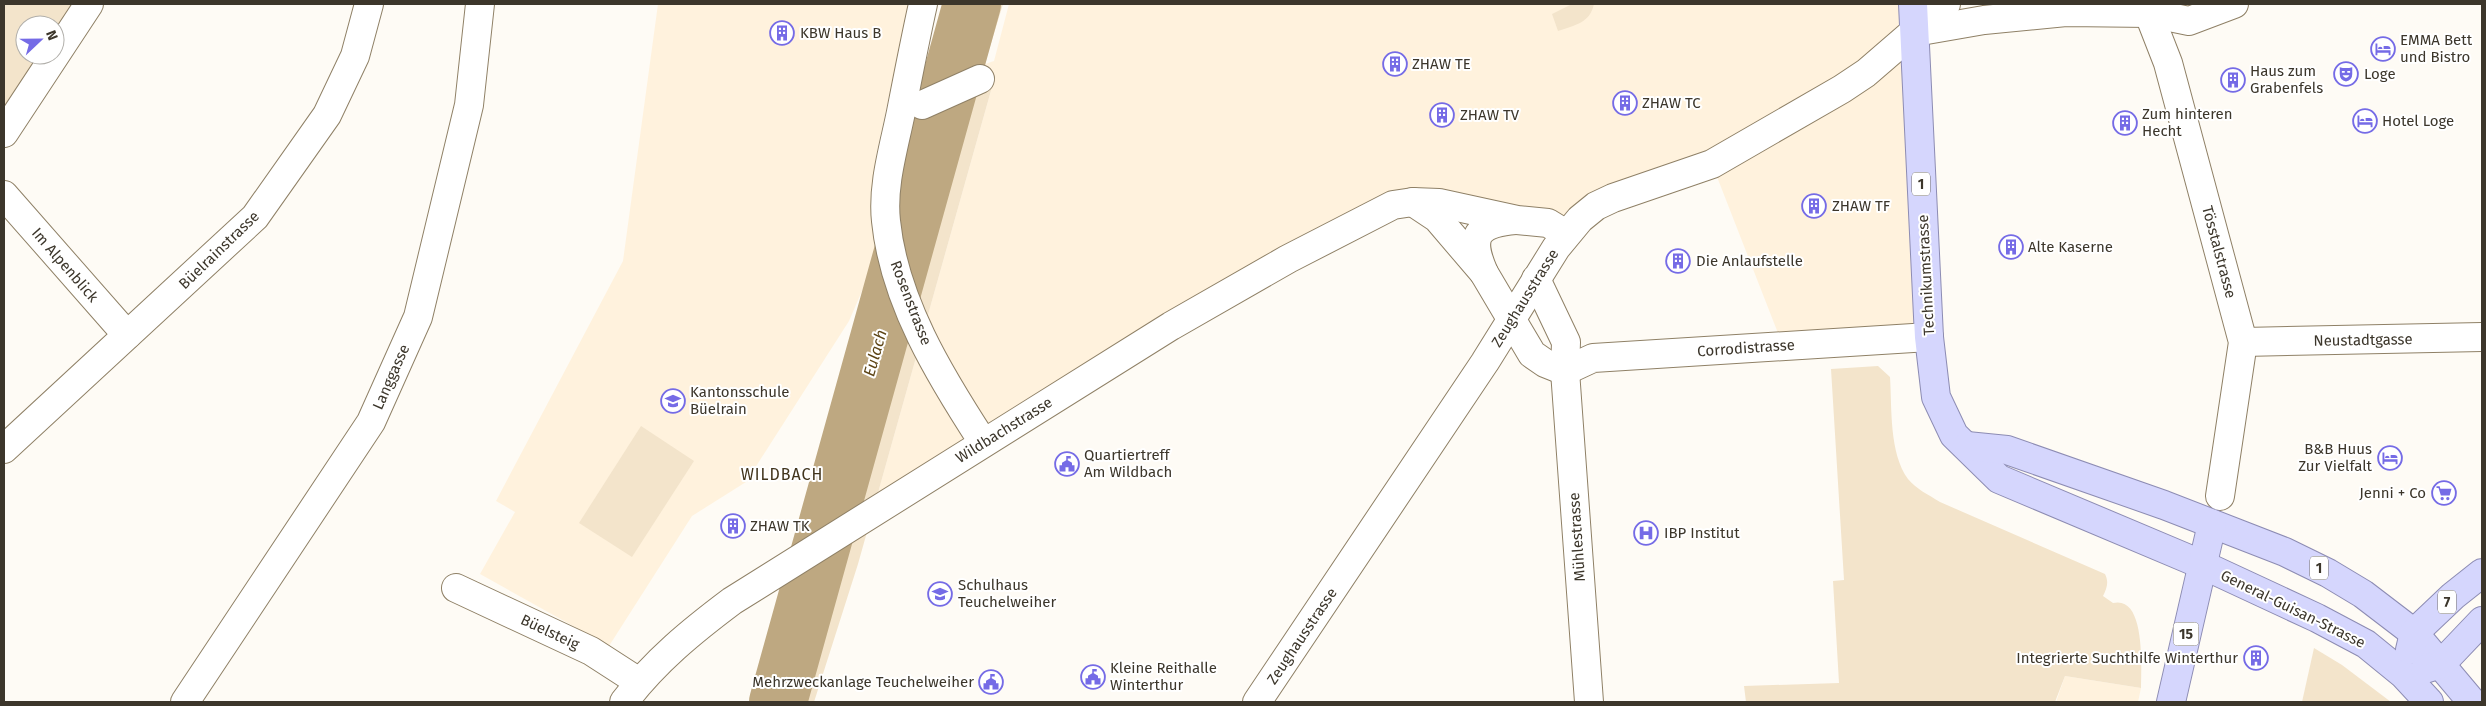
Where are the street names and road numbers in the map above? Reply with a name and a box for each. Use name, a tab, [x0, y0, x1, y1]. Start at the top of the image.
road number: 1	[1912, 172, 1930, 195]
street label: Tösstalstrasse	[2198, 204, 2240, 300]
street label: Büelrainstrasse	[175, 207, 263, 293]
street label: Technikumstrasse	[1914, 214, 1938, 336]
street label: Im Alpenblick	[28, 224, 102, 306]
street label: Zeughausstrasse	[1488, 246, 1562, 350]
street label: Rosenstrasse	[887, 258, 935, 348]
street label: Neustadtgasse	[2313, 330, 2413, 350]
street label: Corrodistrasse	[1697, 336, 1795, 360]
street label: Langgasse	[369, 342, 413, 412]
street label: Wildbachstrasse	[952, 393, 1056, 467]
street label: Mühlestrasse	[1565, 492, 1589, 582]
road number: 1	[2310, 556, 2328, 580]
street label: General-Guisan-Strasse	[2218, 566, 2368, 652]
street label: Zeughausstrasse	[1263, 584, 1341, 688]
road number: 7	[2438, 590, 2456, 614]
street label: Büelsteig	[518, 611, 582, 654]
road number: 15	[2174, 622, 2198, 646]

